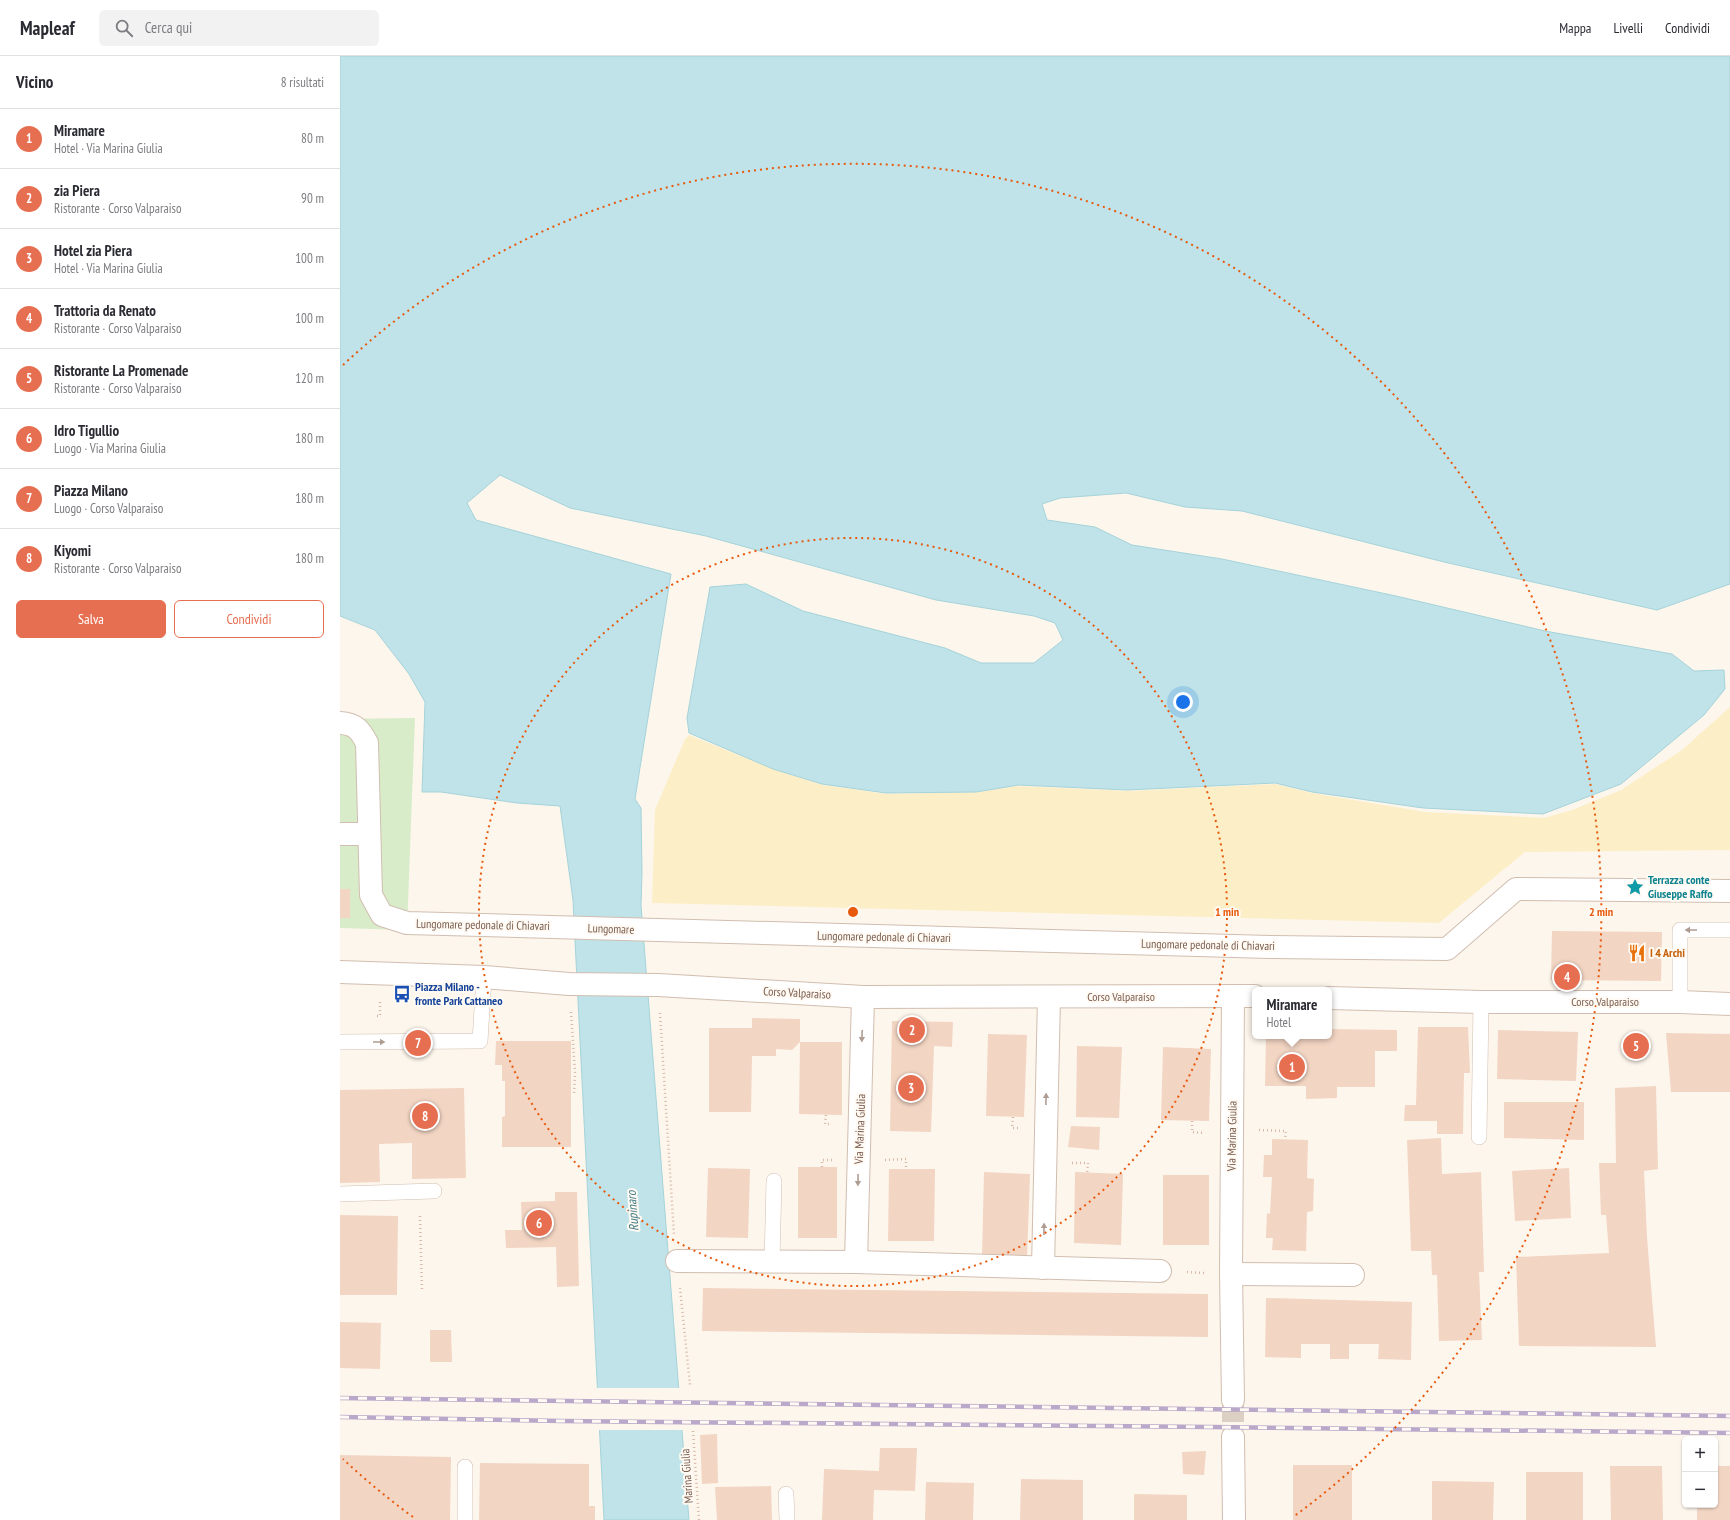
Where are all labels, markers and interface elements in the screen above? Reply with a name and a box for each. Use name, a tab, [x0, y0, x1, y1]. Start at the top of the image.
search box	[99, 10, 379, 46]
text: Mapleaf	[20, 16, 75, 40]
icon: search	[113, 17, 135, 39]
text: Cerca qui	[145, 18, 192, 37]
text: Mappa	[1559, 19, 1591, 37]
text: Livelli	[1613, 19, 1643, 37]
text: Condividi	[1665, 19, 1710, 37]
text: Vicino	[16, 71, 53, 93]
text: 8 risultati	[281, 74, 324, 91]
text: Miramare	[54, 121, 105, 140]
text: 1	[26, 130, 32, 147]
text: 80 m	[301, 130, 324, 147]
text: Hotel · Via Marina Giulia	[54, 140, 163, 157]
text: zia Piera	[54, 181, 100, 200]
text: 2	[26, 190, 32, 207]
text: 90 m	[301, 190, 324, 207]
text: Ristorante · Corso Valparaiso	[54, 200, 182, 217]
text: Hotel zia Piera	[54, 241, 132, 260]
text: 3	[26, 250, 32, 267]
text: 100 m	[295, 250, 324, 267]
text: Hotel · Via Marina Giulia	[54, 260, 163, 277]
text: Trattoria da Renato	[54, 301, 156, 320]
text: 4	[26, 310, 32, 327]
text: 100 m	[295, 310, 324, 327]
text: Ristorante · Corso Valparaiso	[54, 320, 182, 337]
text: Ristorante La Promenade	[54, 361, 188, 380]
text: 5	[26, 370, 32, 387]
text: 120 m	[295, 370, 324, 387]
text: Ristorante · Corso Valparaiso	[54, 380, 182, 397]
text: Idro Tigullio	[54, 421, 119, 440]
text: 6	[26, 430, 32, 447]
text: 180 m	[295, 430, 324, 447]
text: Luogo · Via Marina Giulia	[54, 440, 166, 457]
text: Piazza Milano	[54, 481, 128, 500]
text: 7	[26, 490, 32, 507]
text: 180 m	[295, 490, 324, 507]
text: Luogo · Corso Valparaiso	[54, 500, 163, 517]
text: Kiyomi	[54, 541, 91, 560]
text: 8	[26, 550, 32, 567]
text: 180 m	[295, 550, 324, 567]
text: Ristorante · Corso Valparaiso	[54, 560, 182, 577]
button: Salva	[16, 600, 166, 638]
button: Condividi	[174, 600, 324, 638]
your location	[1173, 692, 1193, 712]
place label: Terrazza conte Giuseppe Raffo	[1648, 872, 1713, 901]
place icon: Terrazza conte Giuseppe Raffo	[1625, 877, 1645, 897]
text: 1 min	[1215, 904, 1239, 919]
text: 2 min	[1589, 904, 1613, 919]
centre of rings	[846, 905, 860, 919]
street label: Lungomare pedonale di Chiavari	[416, 916, 550, 933]
street label: Lungomare	[588, 920, 635, 937]
one-way arrow	[1684, 927, 1697, 933]
street label: Lungomare pedonale di Chiavari	[817, 928, 951, 945]
street label: Lungomare pedonale di Chiavari	[1141, 936, 1275, 953]
restaurant icon: I 4 Archi	[1627, 943, 1647, 963]
place label: I 4 Archi	[1650, 945, 1685, 960]
pin: 4	[1554, 962, 1580, 992]
place label: Piazza Milano - fronte Park Cattaneo	[415, 979, 503, 1008]
street label: Corso Valparaiso	[763, 983, 831, 1002]
bus stop icon: Piazza Milano - fronte Park Cattaneo	[392, 984, 412, 1004]
popup	[1252, 987, 1332, 1039]
street label: Corso Valparaiso	[1087, 989, 1155, 1004]
street label: Corso Valparaiso	[1571, 994, 1639, 1009]
text: Miramare	[1267, 995, 1317, 1014]
text: Hotel	[1267, 1014, 1291, 1031]
pin: 2	[899, 1015, 925, 1045]
pin: 7	[405, 1028, 431, 1058]
one-way arrow	[859, 1030, 866, 1042]
pin: 5	[1623, 1031, 1649, 1061]
one-way arrow	[373, 1039, 386, 1045]
pin: 1	[1279, 1052, 1305, 1082]
pin: 3	[898, 1073, 924, 1103]
one-way arrow	[1043, 1092, 1049, 1105]
street label: Via Marina Giulia	[851, 1093, 868, 1165]
street label: Via Marina Giulia	[1223, 1100, 1240, 1172]
pin: 8	[412, 1101, 438, 1131]
one-way arrow	[855, 1174, 862, 1186]
water label: Rupinaro	[623, 1189, 642, 1232]
pin: 6	[526, 1208, 552, 1238]
one-way arrow	[1040, 1223, 1047, 1235]
map controls	[1682, 1436, 1718, 1508]
button: +	[1682, 1436, 1718, 1472]
street label: Marina Giulia	[677, 1448, 696, 1504]
button: −	[1682, 1472, 1718, 1508]

